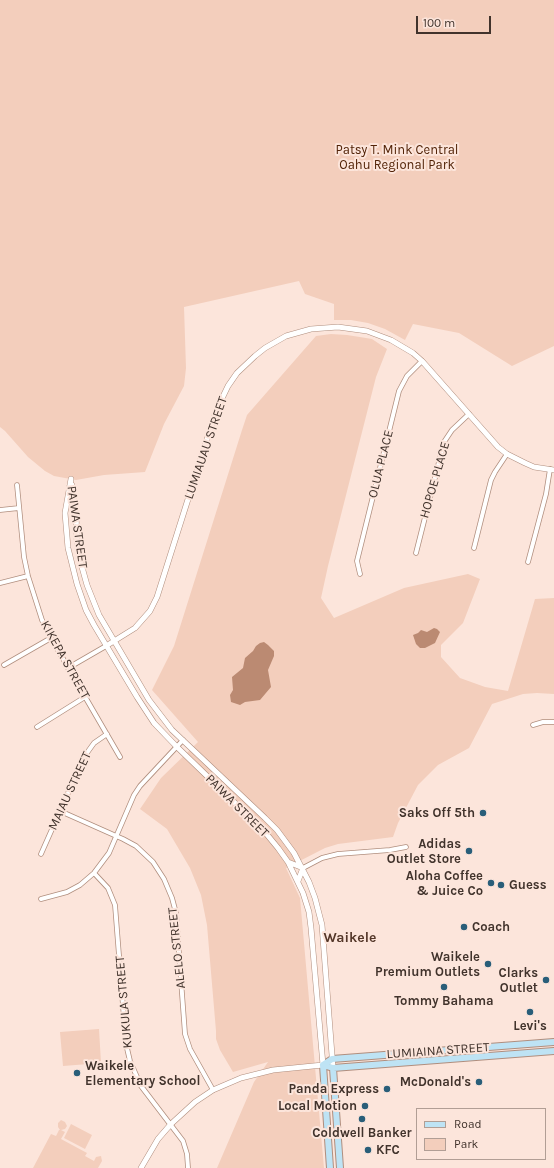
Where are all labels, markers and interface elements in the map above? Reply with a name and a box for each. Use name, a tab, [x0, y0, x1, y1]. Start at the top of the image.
scale bar	[418, 8, 493, 34]
text: 100 m	[423, 16, 455, 30]
park label: Patsy T. Mink Central Oahu Regional Park	[336, 142, 458, 173]
street label: LUMIAUAU STREET	[181, 395, 231, 501]
street label: OLUA PLACE	[365, 428, 397, 500]
street label: HOPOE PLACE	[417, 440, 453, 520]
street label: PAIWA STREET	[63, 485, 91, 569]
street label: KIKEPA STREET	[37, 618, 93, 702]
street label: MAIAU STREET	[45, 749, 95, 833]
street label: PAIWA STREET	[202, 771, 272, 841]
place label: Saks Off 5th	[399, 805, 475, 821]
marker: Saks Off 5th	[478, 808, 488, 818]
place label: Adidas Outlet Store	[387, 836, 461, 867]
marker: Adidas Outlet Store	[464, 846, 474, 856]
place label: Aloha Coffee & Juice Co	[406, 868, 483, 899]
place label: Guess	[509, 877, 547, 893]
marker: Aloha Coffee & Juice Co	[486, 878, 496, 888]
marker: Guess	[496, 880, 506, 890]
street label: ALELO STREET	[165, 906, 189, 990]
place label: Coach	[472, 919, 510, 935]
marker: Coach	[459, 922, 469, 932]
district label: Waikele	[324, 930, 376, 946]
place label: Waikele Premium Outlets	[375, 949, 480, 980]
street label: KUKULA STREET	[112, 955, 136, 1049]
marker: Waikele Premium Outlets	[483, 959, 493, 969]
place label: Clarks Outlet	[499, 965, 538, 996]
marker: Clarks Outlet	[541, 975, 551, 985]
marker: Tommy Bahama	[439, 982, 449, 992]
place label: Tommy Bahama	[394, 993, 494, 1009]
marker: Levi's	[525, 1007, 535, 1017]
place label: Levi's	[513, 1018, 547, 1034]
street label: LUMIAINA STREET	[386, 1040, 490, 1062]
place label: Waikele Elementary School	[85, 1058, 200, 1089]
marker: Waikele Elementary School	[72, 1068, 82, 1078]
place label: McDonald's	[400, 1074, 471, 1090]
marker: McDonald's	[474, 1077, 484, 1087]
place label: Panda Express	[288, 1081, 379, 1097]
marker: Panda Express	[382, 1084, 392, 1094]
place label: Local Motion	[278, 1098, 357, 1114]
marker: Local Motion	[360, 1101, 370, 1111]
legend	[416, 1108, 546, 1160]
marker: Coldwell Banker	[357, 1114, 367, 1124]
text: Road	[454, 1117, 482, 1131]
place label: Coldwell Banker	[312, 1125, 412, 1141]
text: Park	[454, 1137, 478, 1151]
place label: KFC	[376, 1142, 400, 1158]
marker: KFC	[363, 1145, 373, 1155]

